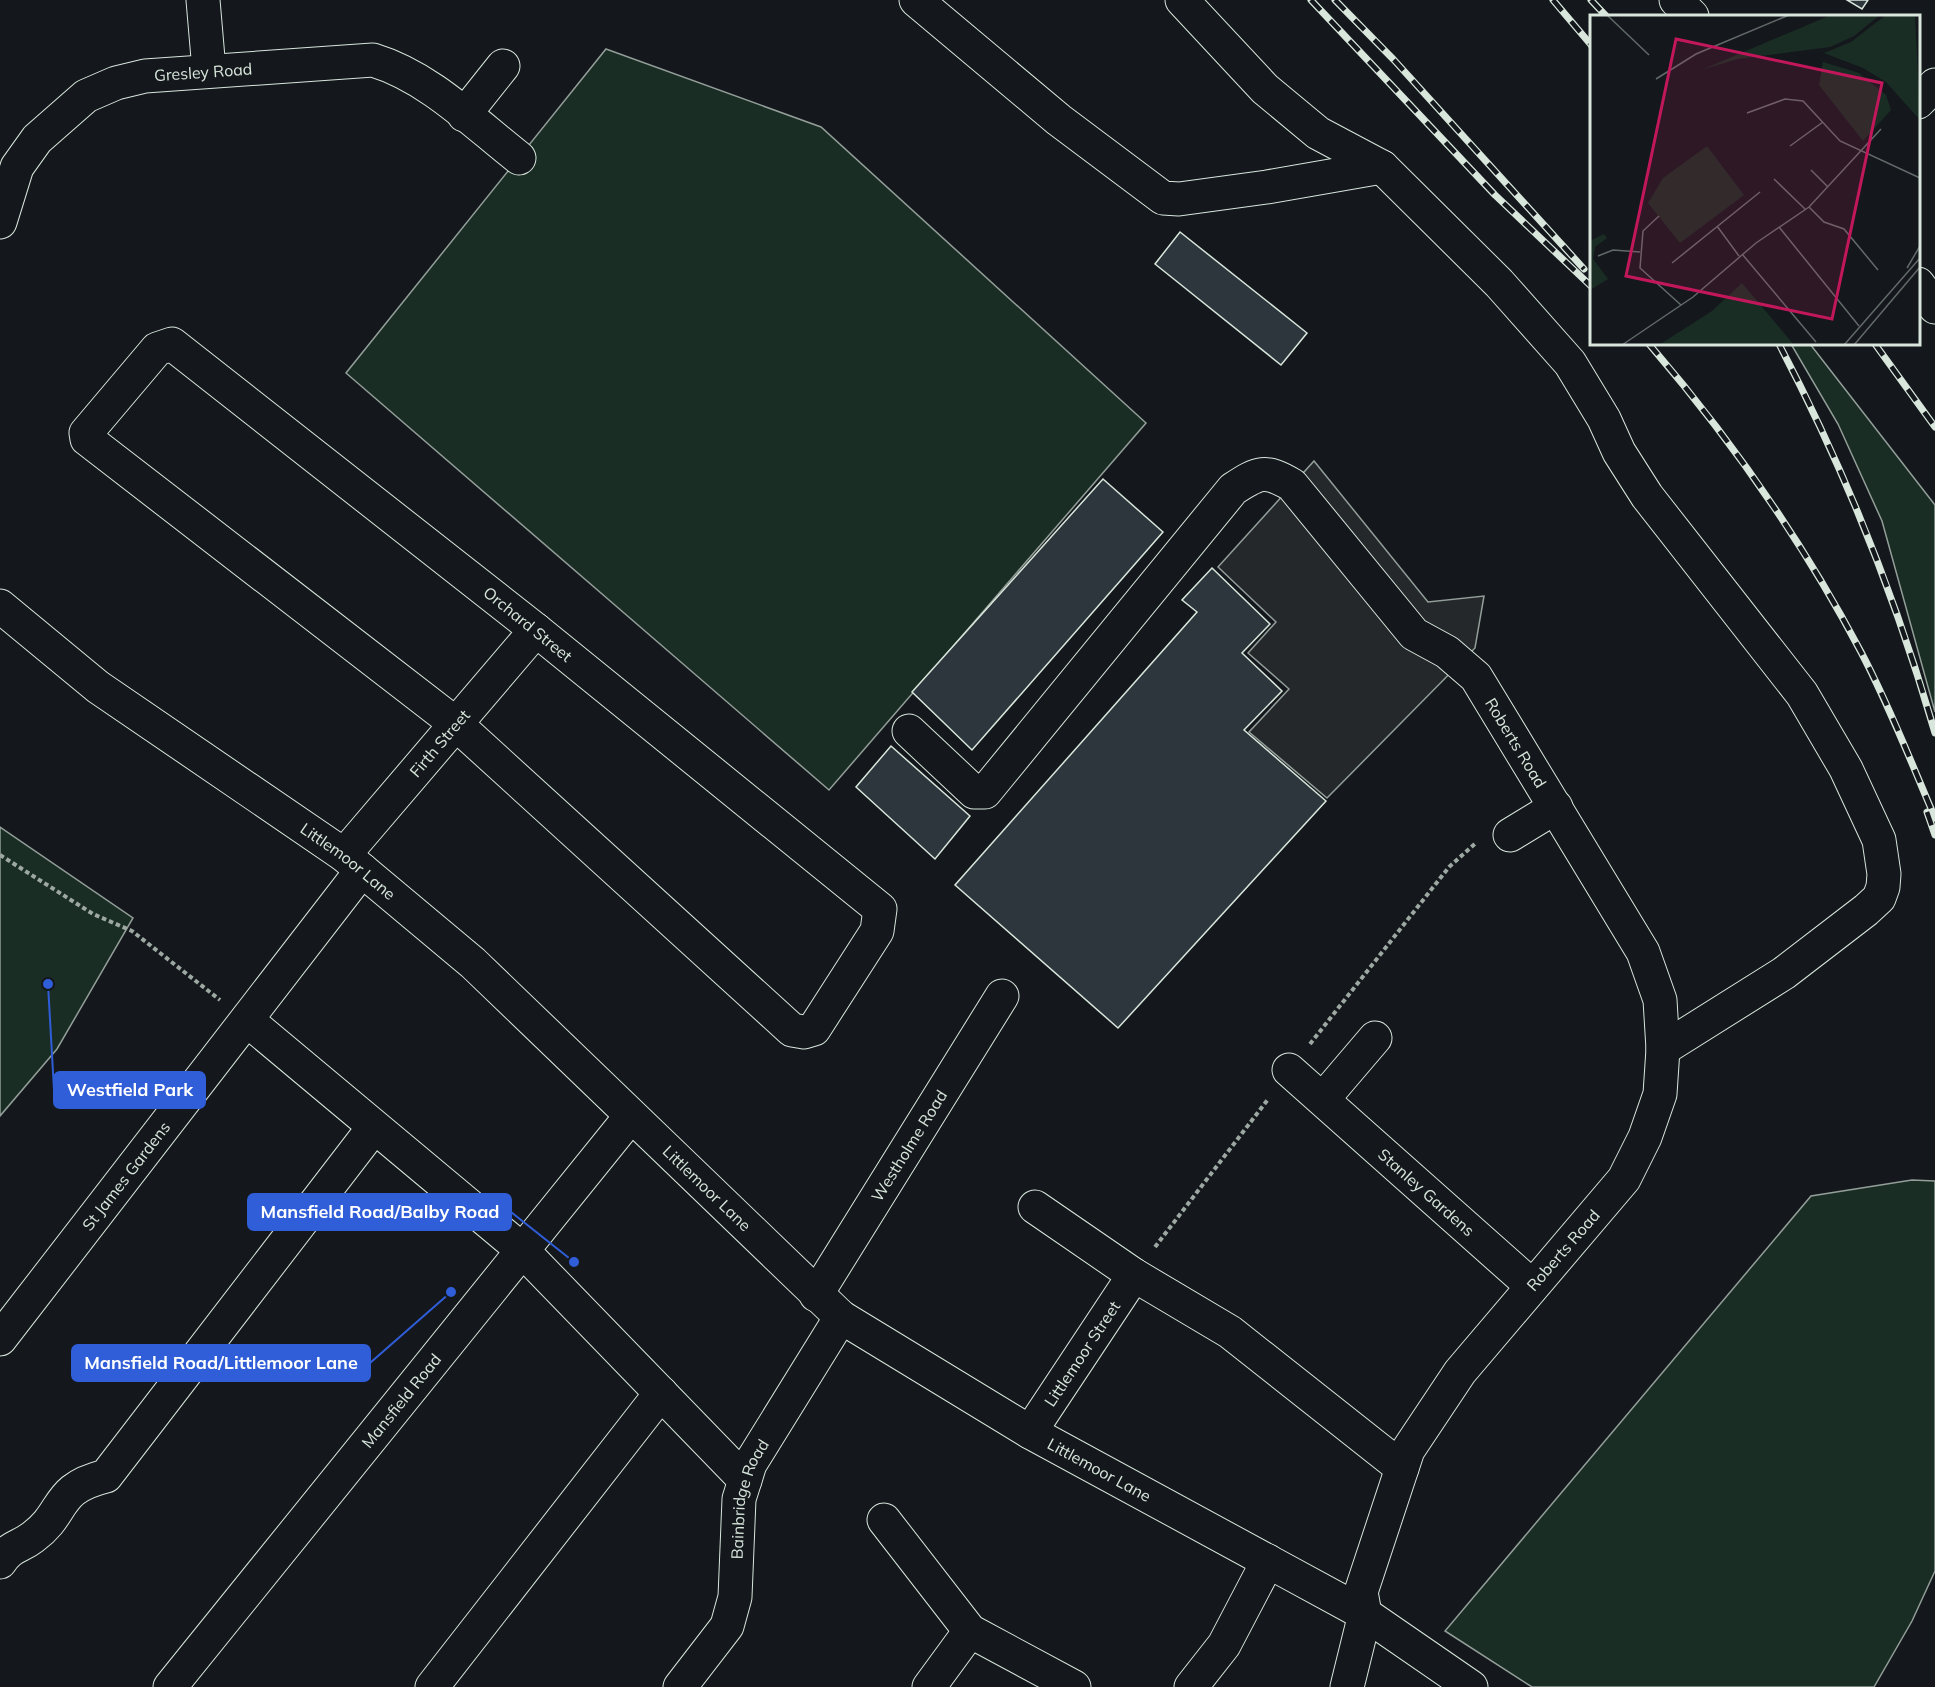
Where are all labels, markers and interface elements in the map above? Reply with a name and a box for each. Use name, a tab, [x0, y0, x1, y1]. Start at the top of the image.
inset map	[1590, 15, 1920, 345]
street label: Gresley Road	[153, 58, 253, 85]
street label: Orchard Street	[479, 582, 577, 666]
street label: Roberts Road	[1481, 694, 1551, 791]
street label: Firth Street	[405, 705, 474, 781]
street label: Littlemoor Lane	[297, 818, 400, 904]
callout: Westfield Park	[54, 1072, 205, 1108]
text: Westfield Park	[67, 1078, 194, 1101]
street label: Westholme Road	[867, 1086, 951, 1205]
street label: St James Gardens	[78, 1117, 174, 1234]
street label: Littlemoor Lane	[659, 1141, 755, 1235]
street label: Stanley Gardens	[1374, 1144, 1479, 1240]
callout: Mansfield Road/Balby Road	[248, 1194, 511, 1230]
text: Mansfield Road/Balby Road	[260, 1200, 500, 1223]
street label: Roberts Road	[1522, 1205, 1604, 1295]
street label: Littlemoor Street	[1040, 1297, 1124, 1410]
callout: Mansfield Road/Littlemoor Lane	[72, 1345, 370, 1381]
street label: Mansfield Road	[357, 1349, 445, 1452]
text: Mansfield Road/Littlemoor Lane	[84, 1351, 358, 1374]
street label: Littlemoor Lane	[1044, 1433, 1155, 1506]
street label: Bainbridge Road	[727, 1436, 773, 1560]

